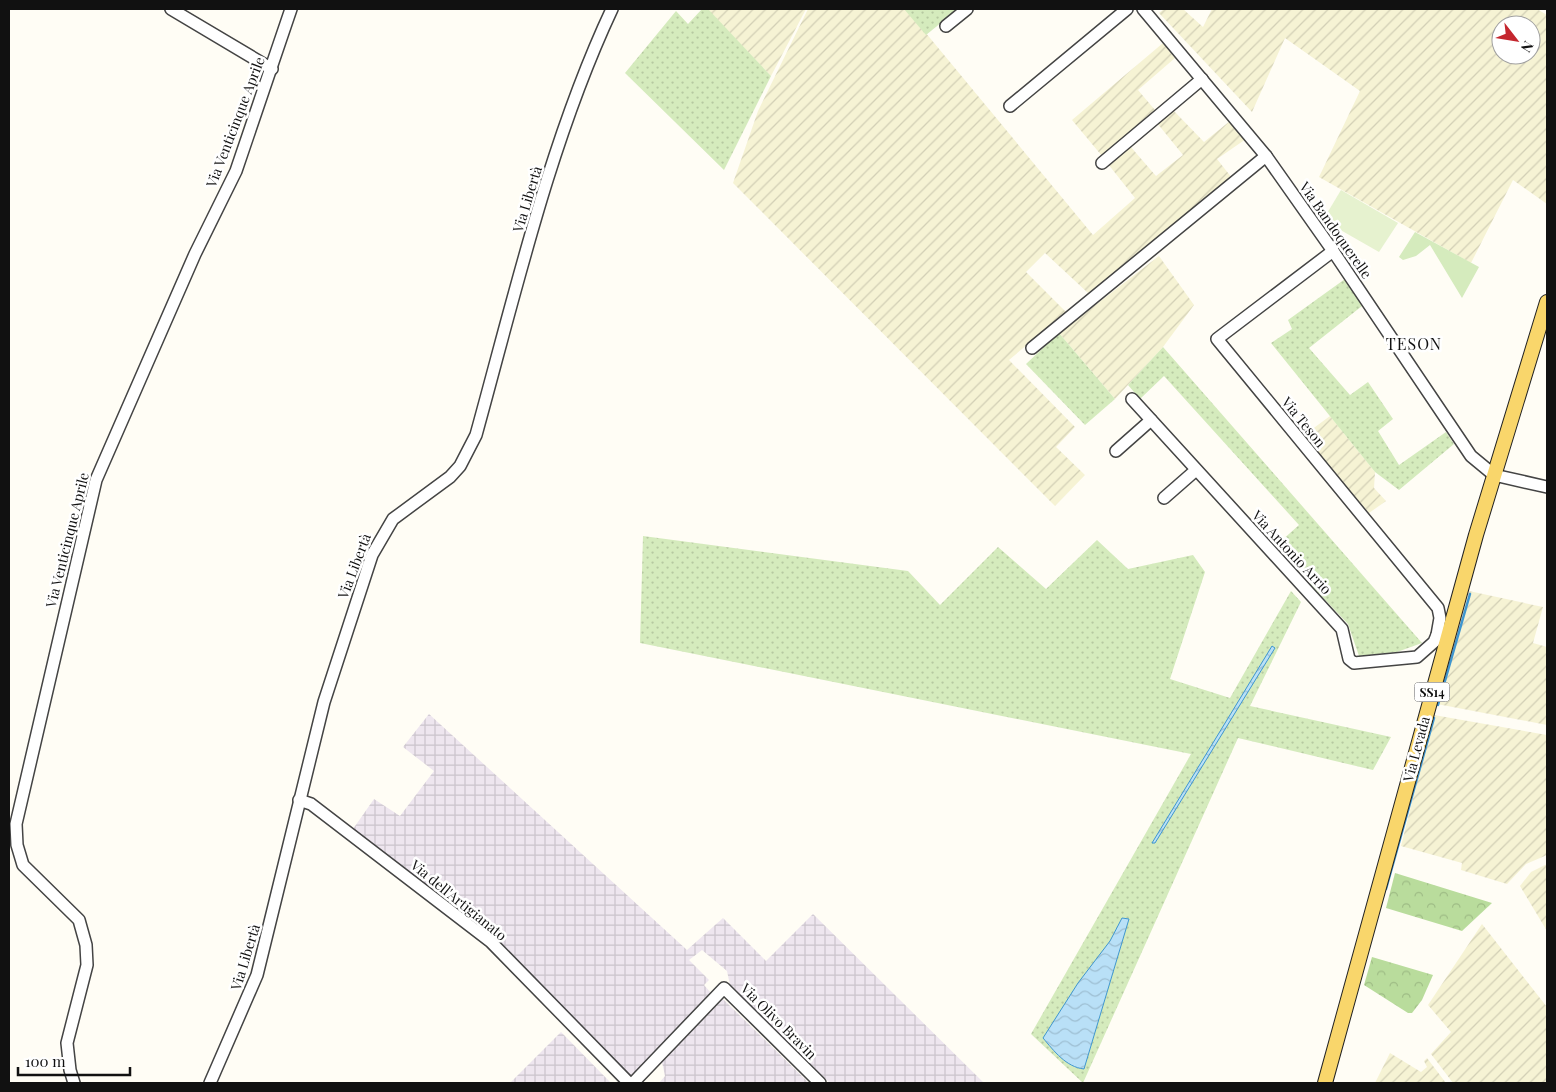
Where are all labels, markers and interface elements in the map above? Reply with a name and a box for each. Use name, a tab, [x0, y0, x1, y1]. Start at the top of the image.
north arrow	[1491, 15, 1541, 65]
text: N	[1517, 38, 1538, 56]
street label: Via Venticinque Aprile	[201, 54, 269, 191]
street label: Via Libertà	[508, 164, 546, 235]
street label: Via Bandoquerelle	[1295, 177, 1376, 282]
district label: TESON	[1386, 333, 1442, 354]
street label: Via Teson	[1277, 392, 1331, 452]
street label: Via Venticinque Aprile	[41, 471, 93, 610]
street label: Via Antonio Arrio	[1247, 505, 1336, 598]
street label: Via Libertà	[333, 531, 375, 602]
road number: SS14	[1414, 682, 1450, 702]
street label: Via Levada	[1398, 714, 1434, 785]
street label: Via dell'Artigianato	[406, 855, 511, 945]
street label: Via Libertà	[226, 922, 264, 993]
street label: Via Olivo Bravin	[736, 978, 822, 1064]
scale bar	[18, 1044, 130, 1076]
text: 100 m	[25, 1051, 66, 1071]

